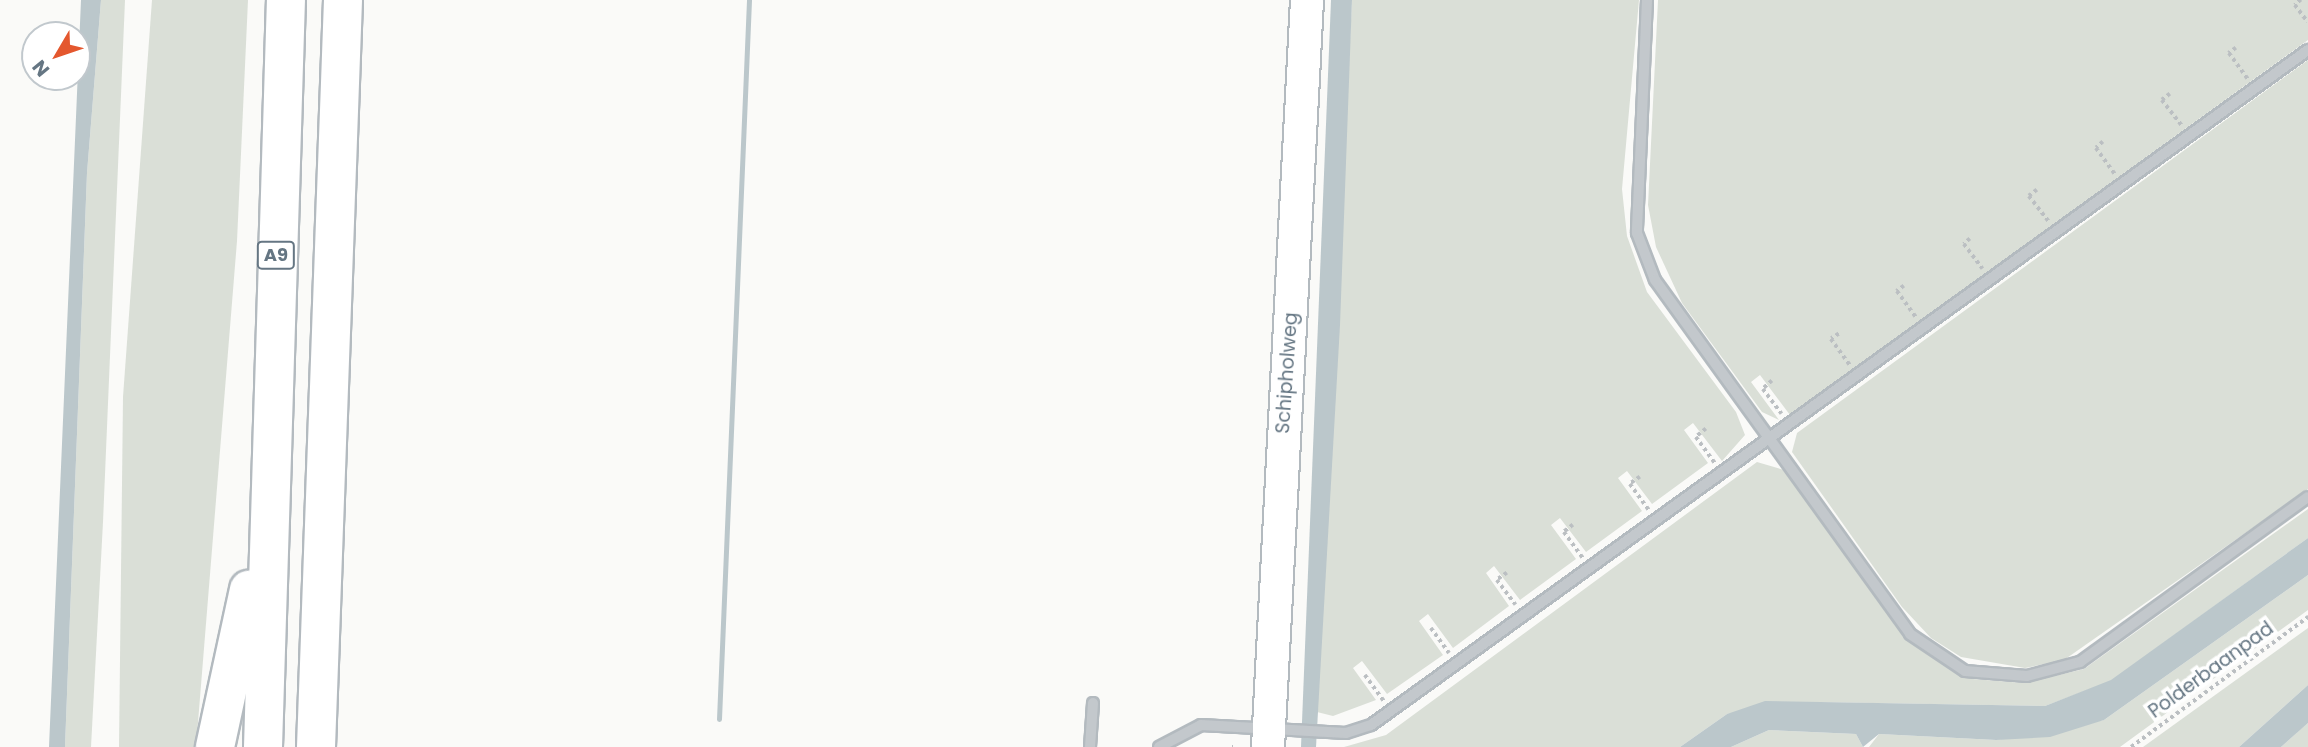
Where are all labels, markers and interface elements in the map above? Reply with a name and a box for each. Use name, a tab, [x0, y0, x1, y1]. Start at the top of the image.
north arrow	[21, 21, 91, 91]
text: N	[26, 54, 56, 82]
road number: A9	[257, 241, 295, 270]
street label: Schipholweg	[1271, 312, 1303, 434]
street label: Polderbaanpad	[2144, 617, 2278, 723]

